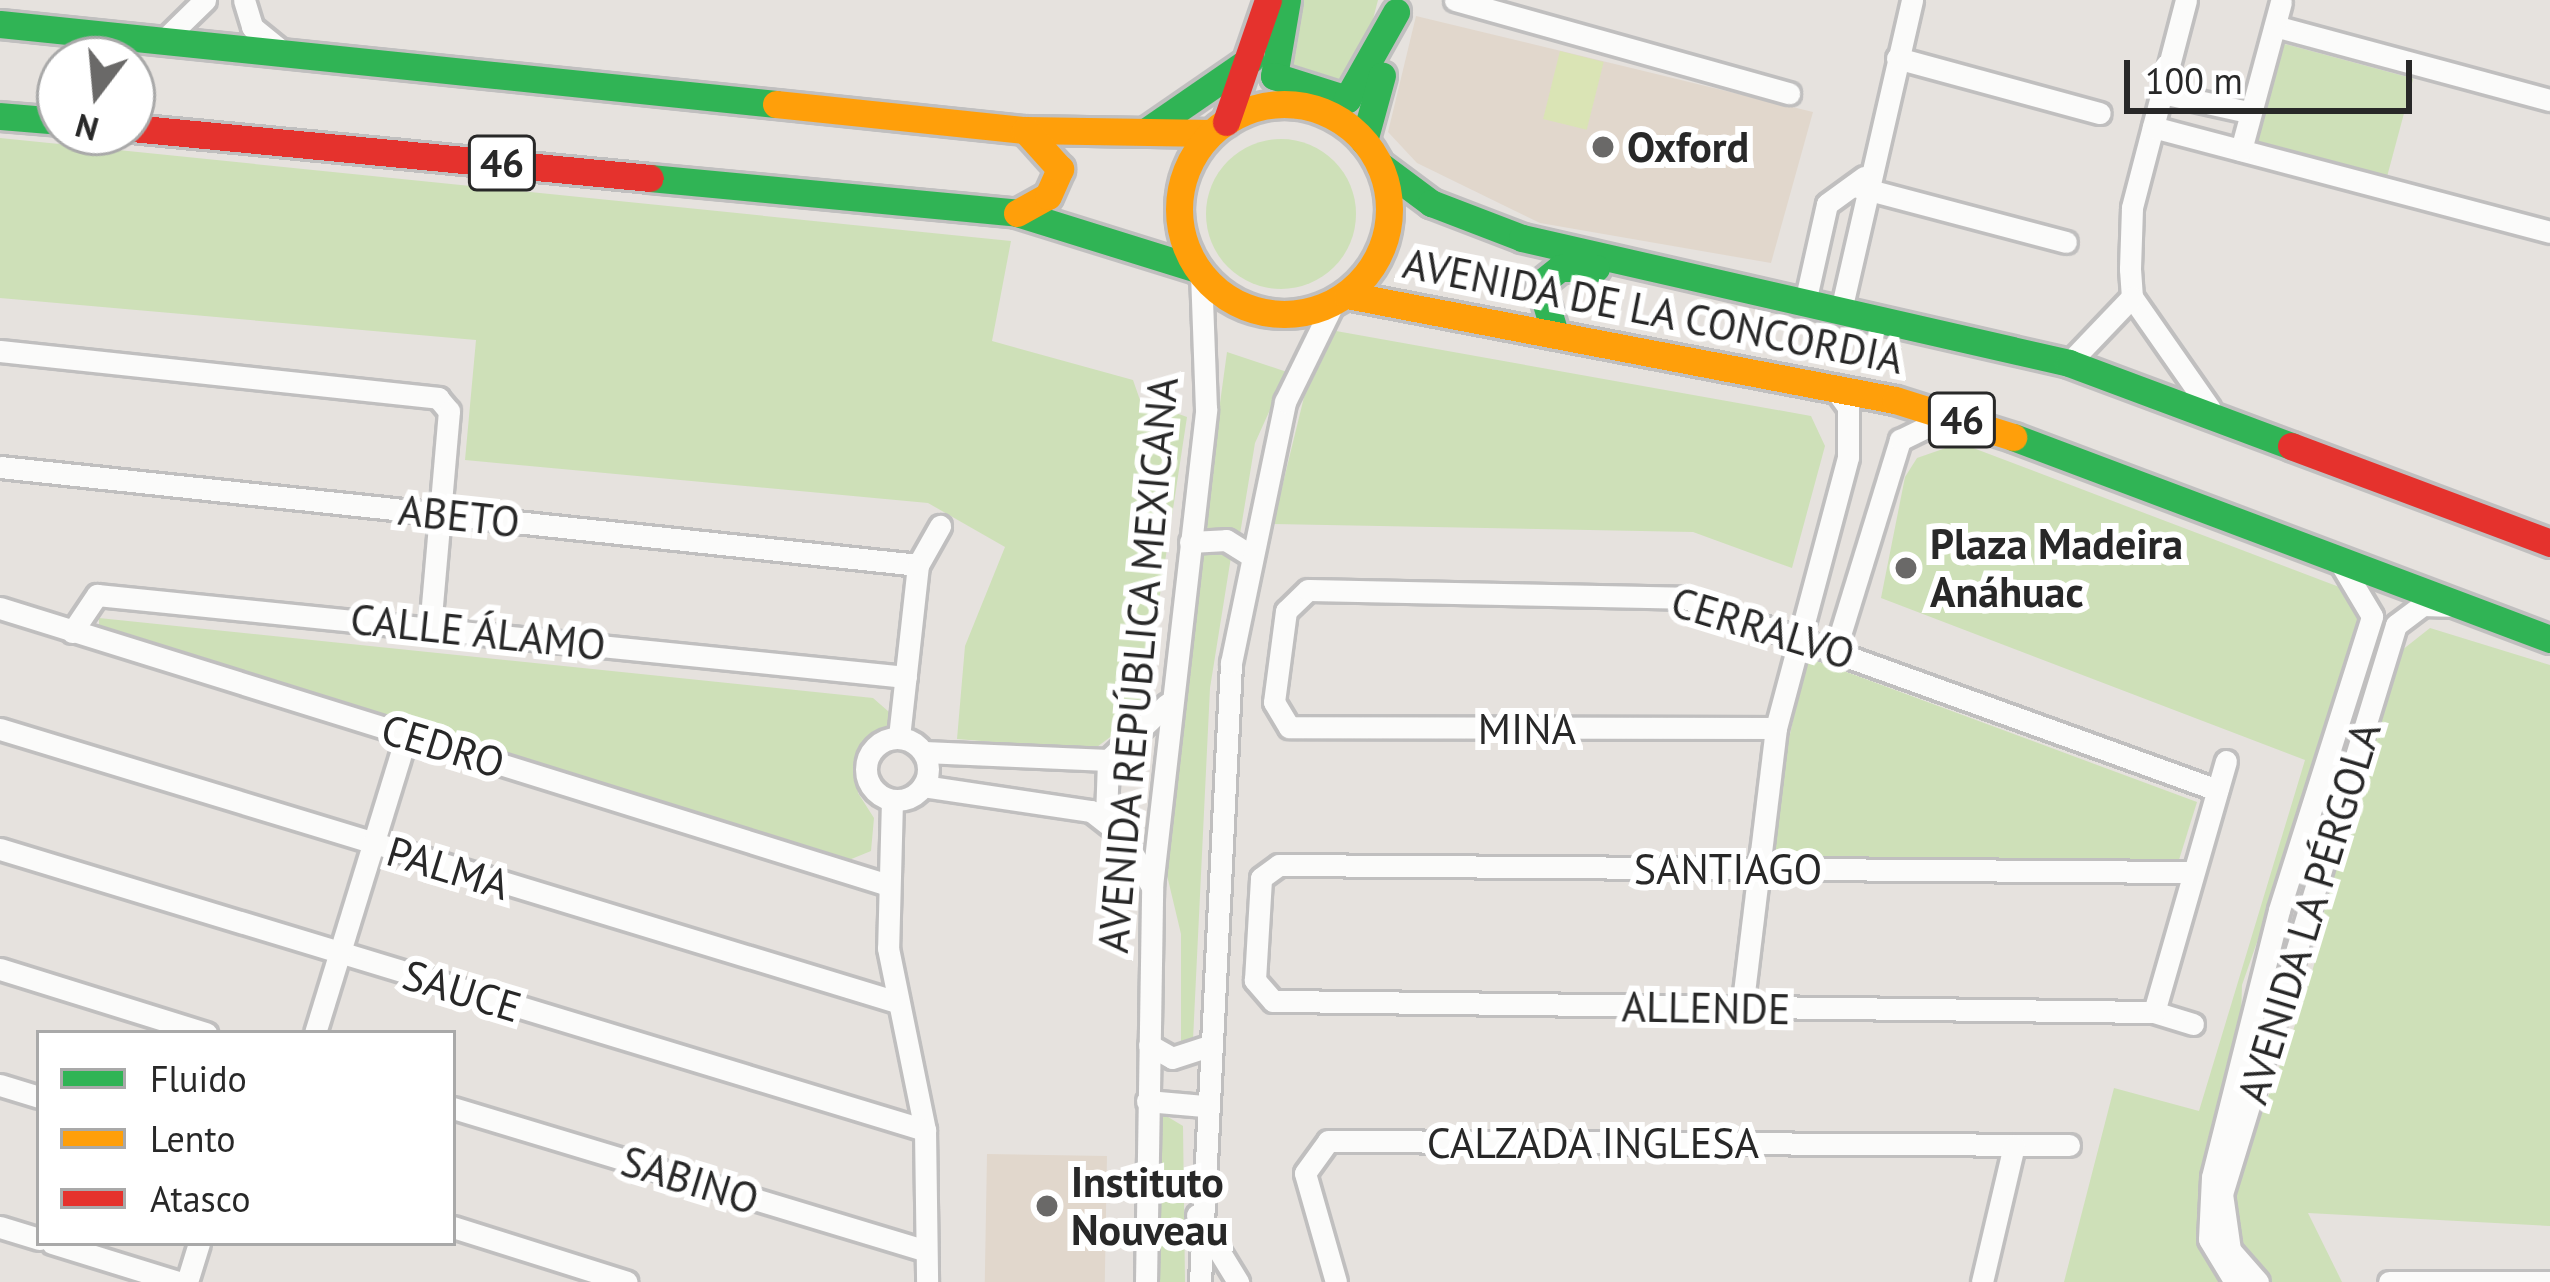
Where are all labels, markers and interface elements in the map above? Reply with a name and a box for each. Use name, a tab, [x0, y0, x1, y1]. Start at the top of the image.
north arrow	[36, 36, 156, 156]
scale bar	[2130, 36, 2418, 110]
text: 100 m	[2145, 57, 2243, 104]
text: N	[70, 105, 103, 152]
place label: Oxford	[1627, 122, 1749, 172]
road number: 46	[466, 130, 538, 196]
marker: Oxford	[1590, 134, 1616, 160]
street label: AVENIDA DE LA CONCORDIA	[1397, 237, 1909, 385]
street label: AVENIDA REPÚBLICA MEXICANA	[1088, 373, 1188, 957]
road number: 46	[1926, 387, 1998, 453]
street label: ABETO	[396, 485, 522, 547]
place label: Plaza Madeira Anáhuac	[1930, 519, 2183, 618]
marker: Plaza Madeira Anáhuac	[1893, 555, 1919, 581]
street label: CERRALVO	[1665, 576, 1861, 680]
street label: CALLE ÁLAMO	[347, 593, 609, 671]
street label: CEDRO	[375, 704, 511, 788]
street label: MINA	[1478, 704, 1576, 754]
street label: AVENIDA LA PÉRGOLA	[2226, 715, 2392, 1111]
street label: PALMA	[381, 826, 515, 910]
street label: SANTIAGO	[1634, 844, 1822, 894]
street label: SAUCE	[397, 949, 527, 1033]
street label: ALLENDE	[1621, 981, 1791, 1035]
legend	[36, 1030, 456, 1246]
text: Fluido	[150, 1055, 247, 1102]
text: Lento	[150, 1115, 236, 1162]
street label: CALZADA INGLESA	[1426, 1118, 1760, 1168]
street label: SABINO	[615, 1135, 765, 1225]
place label: Instituto Nouveau	[1071, 1157, 1228, 1256]
text: Atasco	[150, 1175, 250, 1222]
marker: Instituto Nouveau	[1034, 1193, 1060, 1219]

